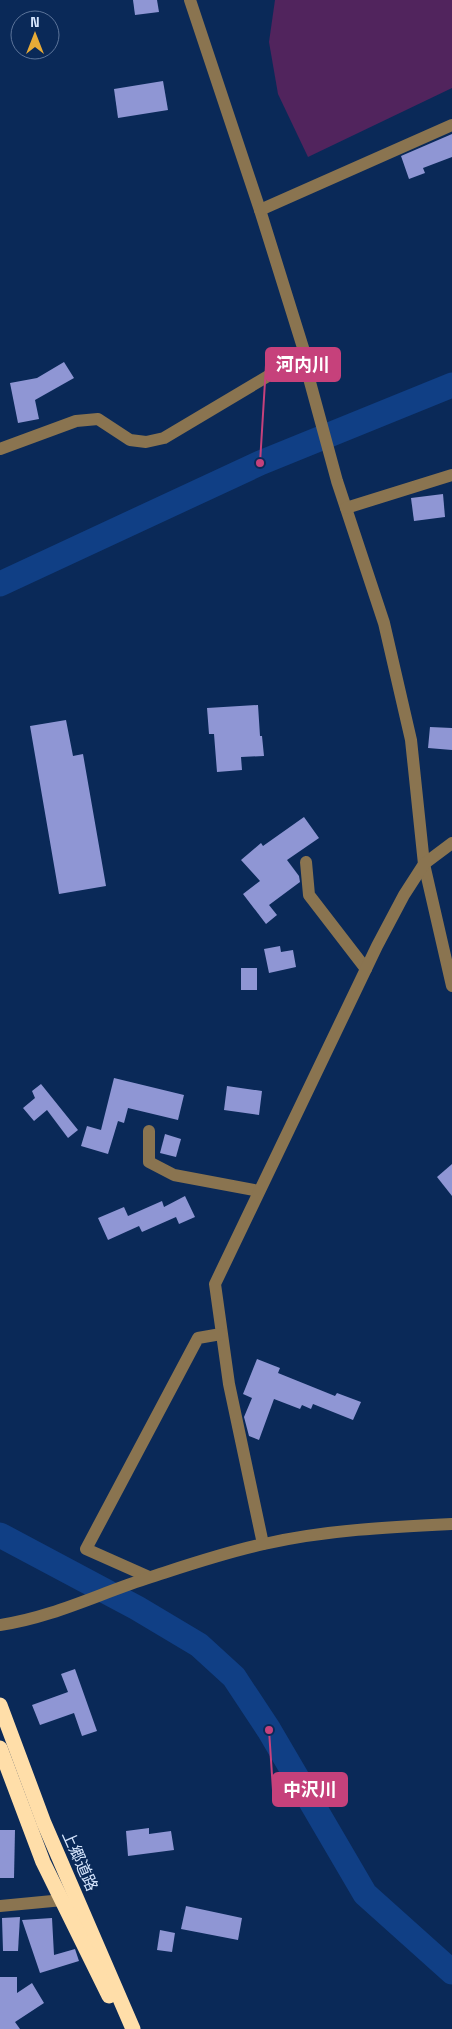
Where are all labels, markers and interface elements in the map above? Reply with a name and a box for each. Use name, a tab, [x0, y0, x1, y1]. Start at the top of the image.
north arrow	[10, 10, 60, 60]
text: N	[30, 13, 40, 31]
callout: 河内川	[266, 348, 340, 381]
text: 河内川	[276, 353, 330, 376]
callout: 中沢川	[273, 1773, 347, 1806]
text: 中沢川	[283, 1778, 337, 1801]
street label: 上郷道路	[57, 1827, 103, 1895]

